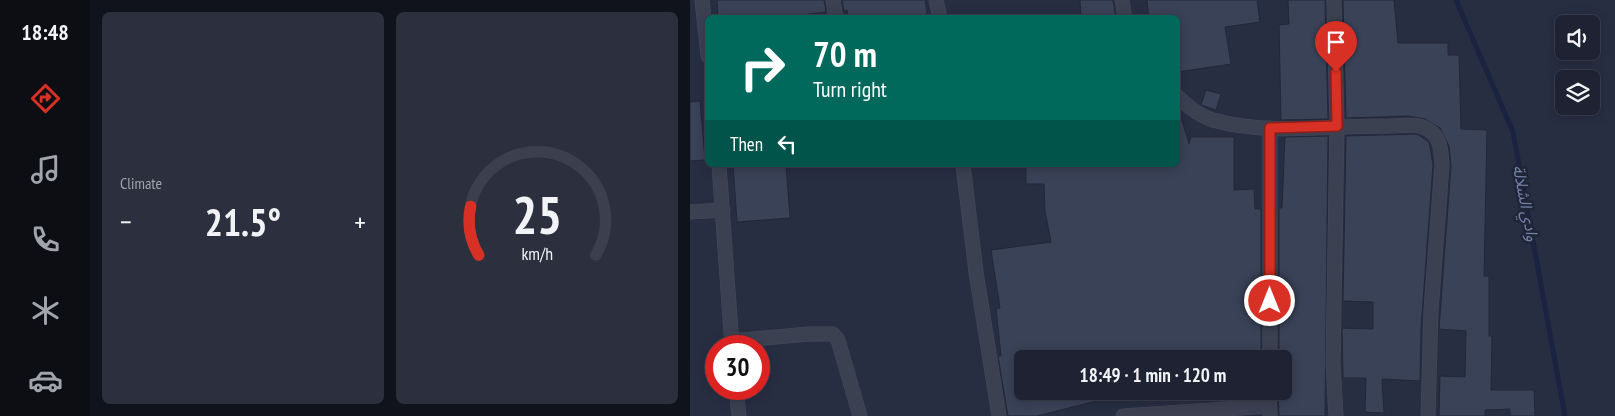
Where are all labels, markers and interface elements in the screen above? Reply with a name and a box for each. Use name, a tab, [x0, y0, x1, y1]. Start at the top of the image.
map controls	[1555, 15, 1600, 115]
button: sound	[1555, 15, 1600, 60]
text: 18:48	[21, 18, 69, 46]
pin	[1315, 21, 1357, 72]
icon: arrive	[1322, 28, 1350, 56]
text: 70 m	[813, 31, 877, 77]
icon: right	[730, 35, 795, 100]
button: layers	[1555, 70, 1600, 115]
text: Turn right	[813, 75, 887, 103]
icon: directions	[28, 81, 63, 116]
icon: left	[773, 130, 801, 158]
text: Then	[730, 132, 763, 156]
icon: music	[28, 152, 63, 187]
water label: وادي الشلالة	[1505, 163, 1543, 244]
text: Climate	[120, 173, 162, 193]
text: 25	[512, 181, 562, 248]
text: 21.5°	[205, 197, 281, 246]
text: −	[120, 203, 132, 240]
text: +	[354, 203, 366, 240]
icon: phone	[28, 222, 63, 257]
text: km/h	[521, 242, 553, 265]
position arrow	[1243, 274, 1295, 326]
icon: climate	[28, 293, 63, 328]
speed limit sign: 30	[705, 335, 770, 400]
icon: car	[28, 363, 63, 398]
text: 18:49 · 1 min · 120 m	[1080, 363, 1226, 387]

